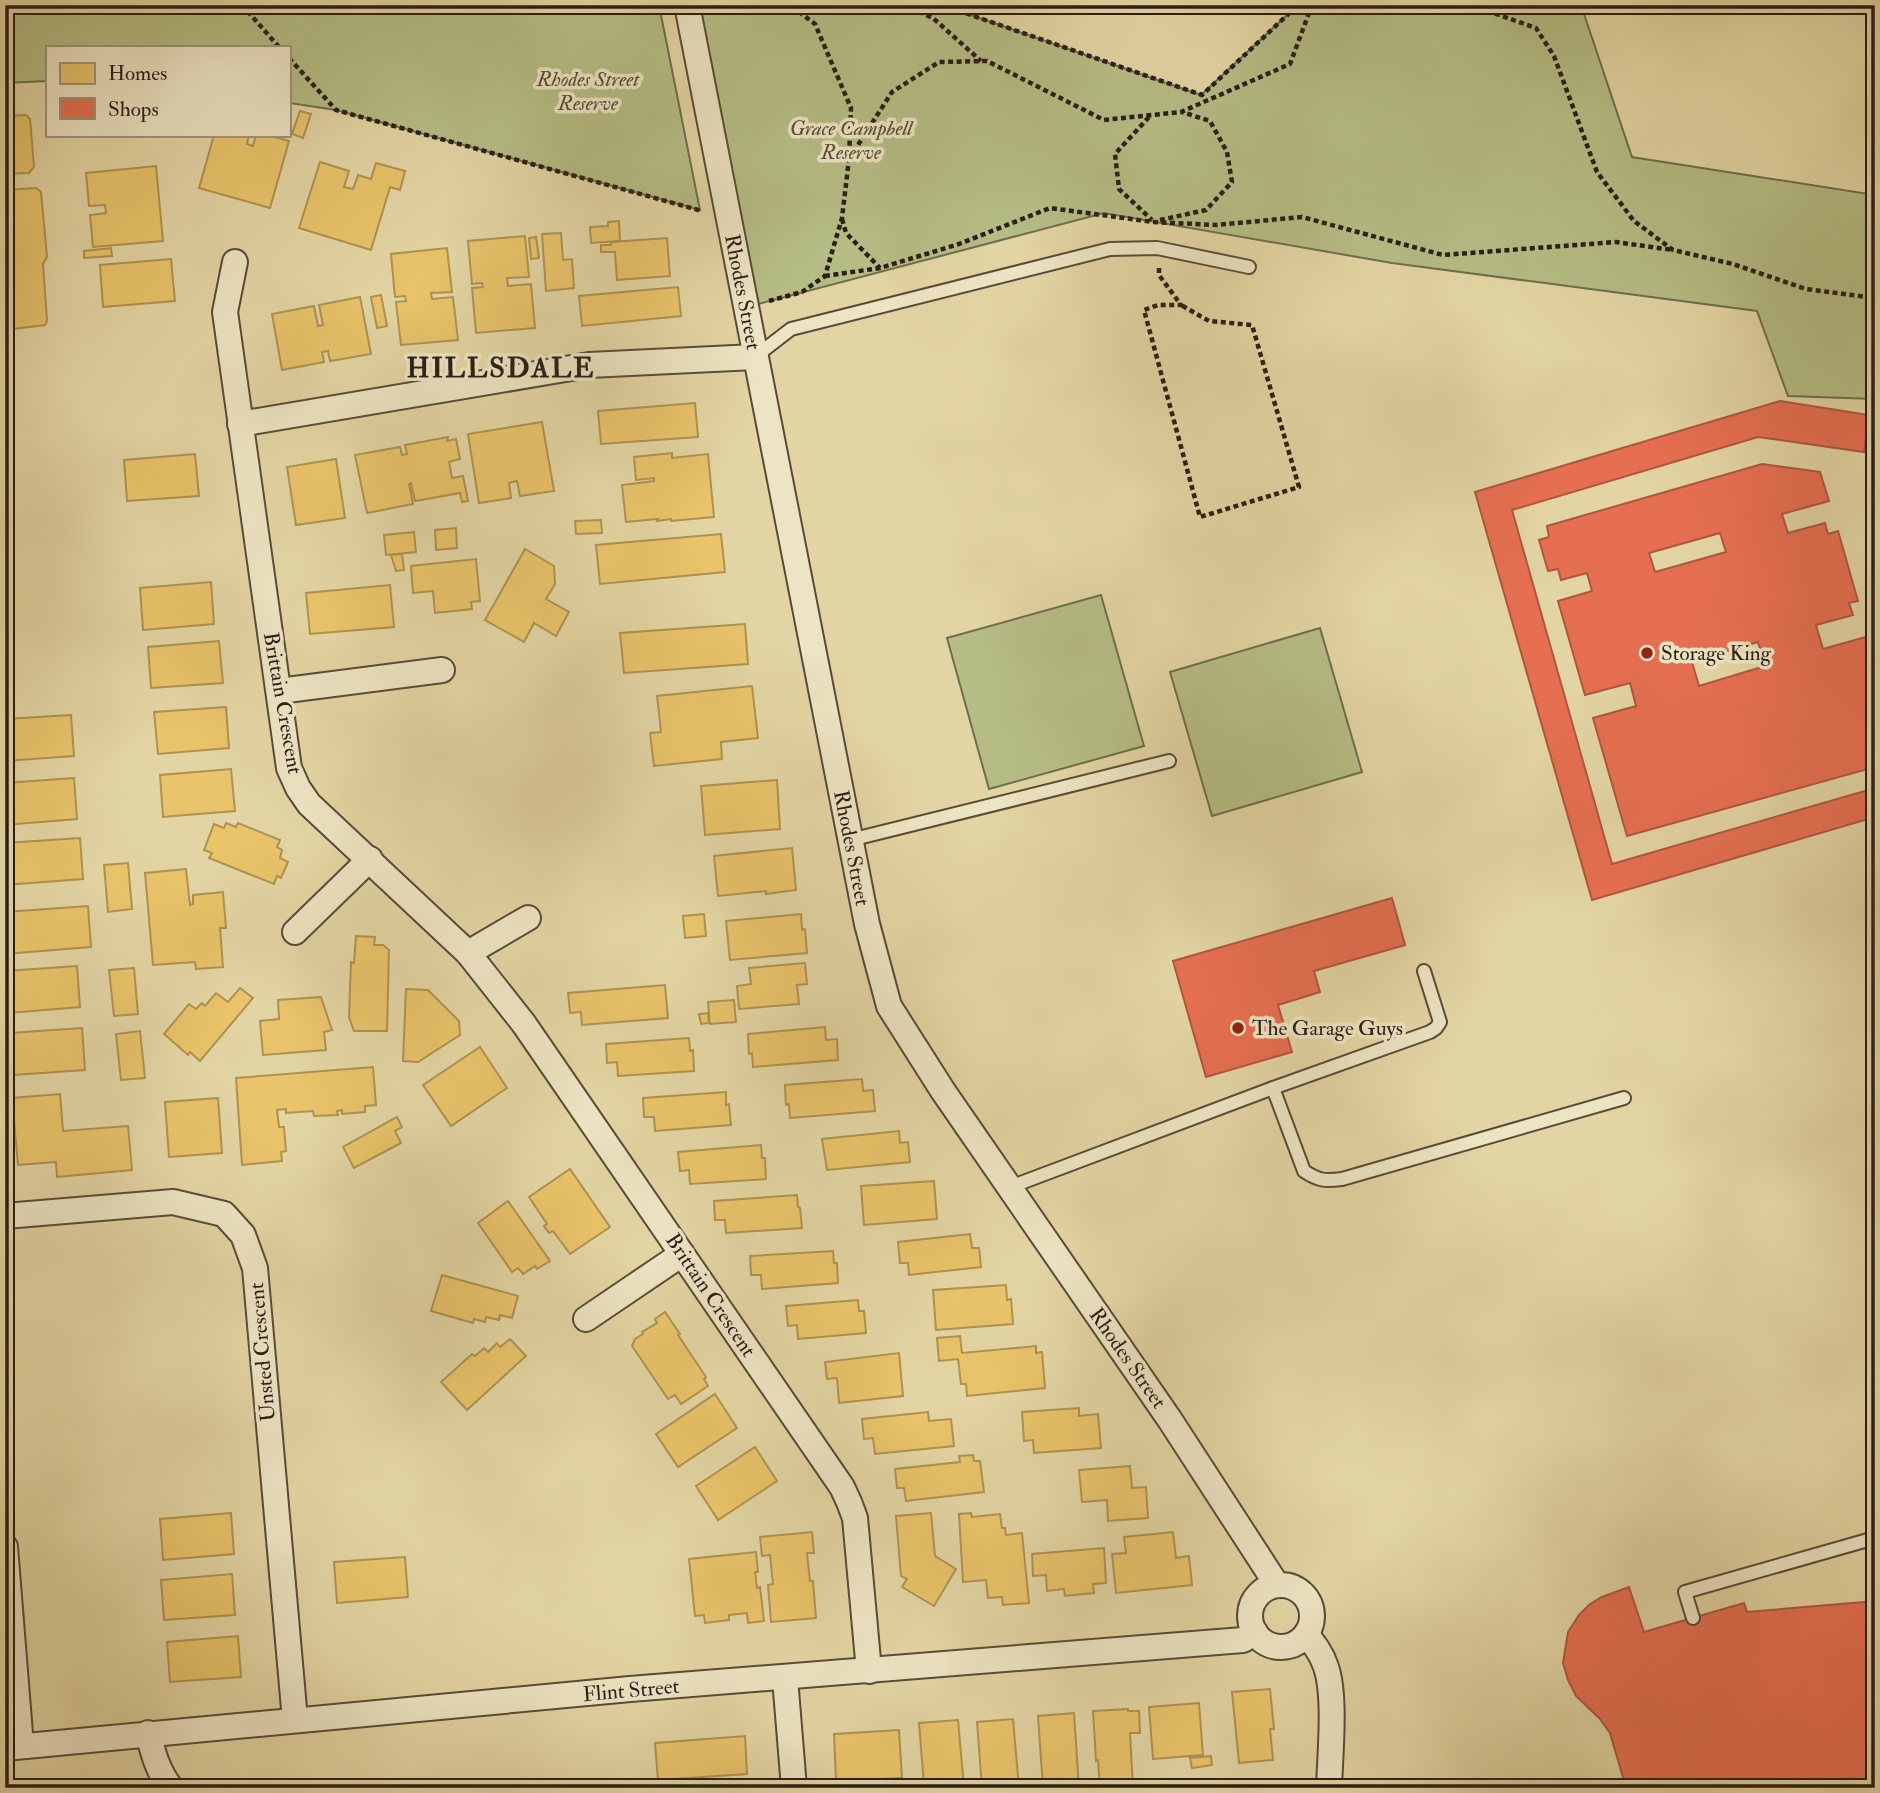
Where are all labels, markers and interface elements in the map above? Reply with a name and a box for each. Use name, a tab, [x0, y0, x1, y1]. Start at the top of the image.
legend	[46, 46, 290, 136]
text: Homes	[108, 60, 167, 87]
park label: Rhodes Street Reserve	[536, 66, 640, 117]
text: Shops	[108, 96, 159, 123]
park label: Grace Campbell Reserve	[790, 115, 914, 166]
street label: Rhodes Street	[718, 232, 767, 353]
district label: HILLSDALE	[406, 351, 596, 386]
street label: Brittain Crescent	[257, 630, 308, 776]
place label: Storage King	[1661, 640, 1772, 667]
marker: Storage King	[1639, 645, 1655, 661]
street label: Rhodes Street	[827, 788, 876, 909]
place label: The Garage Guys	[1252, 1015, 1403, 1042]
marker: The Garage Guys	[1230, 1020, 1246, 1036]
street label: Brittain Crescent	[659, 1228, 762, 1363]
street label: Unsted Crescent	[243, 1281, 282, 1422]
street label: Rhodes Street	[1083, 1302, 1172, 1414]
street label: Flint Street	[582, 1673, 681, 1708]

